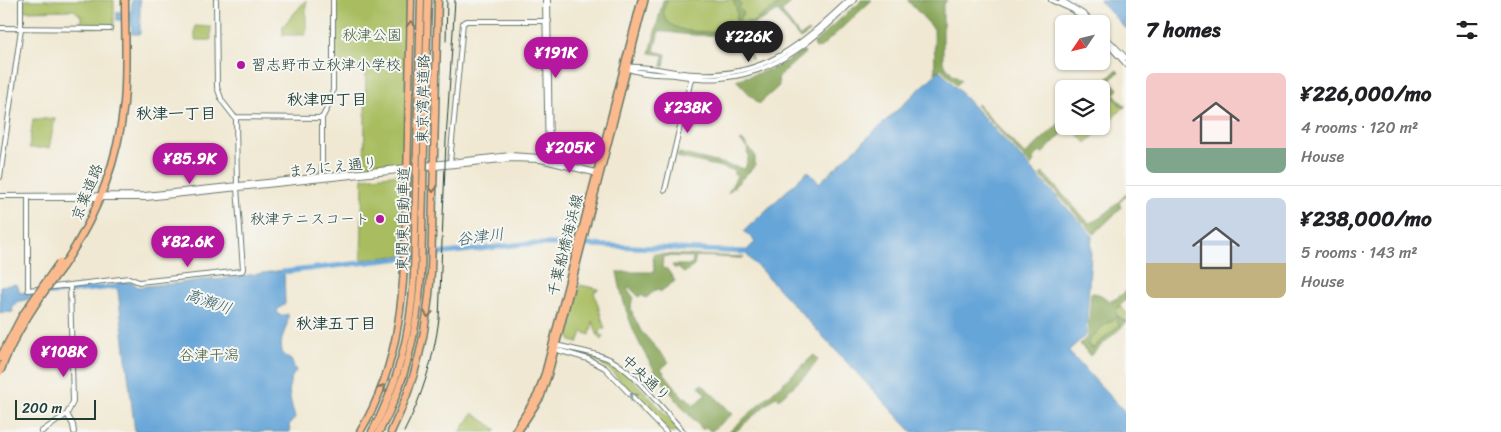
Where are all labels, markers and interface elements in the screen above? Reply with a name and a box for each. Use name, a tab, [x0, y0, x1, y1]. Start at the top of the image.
text: 7 homes	[1146, 11, 1221, 49]
north arrow	[1055, 15, 1110, 70]
map controls	[1055, 15, 1110, 135]
icon: filters	[1453, 16, 1481, 44]
one-way arrow	[405, 19, 416, 27]
pin: ¥226K	[714, 20, 784, 63]
park label: 秋津公園	[342, 22, 402, 48]
text: ¥226K	[726, 22, 772, 51]
pin: ¥191K	[521, 36, 591, 79]
text: ¥191K	[535, 38, 577, 67]
place label: 習志野市立秋津小学校	[251, 52, 401, 78]
street label: 東京湾岸道路	[409, 54, 437, 144]
marker: 習志野市立秋津小学校	[235, 59, 247, 71]
text: ¥226,000/mo	[1301, 75, 1432, 113]
button: layers	[1055, 80, 1110, 135]
district label: 秋津四丁目	[287, 85, 367, 114]
pin: ¥238K	[653, 92, 723, 134]
text: ¥238K	[665, 93, 711, 122]
icon: home	[1186, 93, 1246, 153]
district label: 秋津一丁目	[136, 99, 216, 128]
text: 4 rooms · 120 m²	[1301, 113, 1418, 142]
pin: ¥205K	[535, 132, 605, 174]
text: ¥205K	[546, 133, 594, 162]
pin: ¥85.9K	[149, 142, 231, 185]
text: House	[1301, 142, 1344, 171]
text: ¥85.9K	[164, 144, 216, 173]
street label: まろにえ通り	[287, 149, 379, 185]
street label: 京葉道路	[64, 159, 110, 225]
street label: 東関東自動車道	[389, 166, 417, 272]
one-way arrow	[428, 185, 438, 193]
street label: 千葉船橋海浜線	[540, 191, 590, 299]
text: ¥238,000/mo	[1301, 200, 1432, 238]
place label: 秋津テニスコート	[250, 206, 370, 232]
marker: 秋津テニスコート	[374, 213, 386, 225]
icon: home	[1186, 218, 1246, 278]
water label: 谷津川	[454, 219, 506, 254]
pin: ¥82.6K	[147, 226, 229, 268]
text: ¥82.6K	[162, 227, 214, 256]
text: 5 rooms · 143 m²	[1301, 238, 1418, 267]
text: House	[1301, 267, 1344, 296]
water label: 高瀬川	[181, 280, 236, 323]
district label: 秋津五丁目	[296, 309, 376, 338]
one-way arrow	[423, 310, 434, 318]
pin: ¥108K	[29, 336, 99, 378]
text: ¥108K	[41, 337, 87, 366]
park label: 谷津干潟	[179, 342, 239, 368]
street label: 中央通り	[615, 348, 677, 408]
one-way arrow	[375, 384, 386, 393]
one-way arrow	[630, 393, 639, 402]
text: 200 m	[22, 396, 62, 421]
scale bar	[15, 397, 96, 420]

